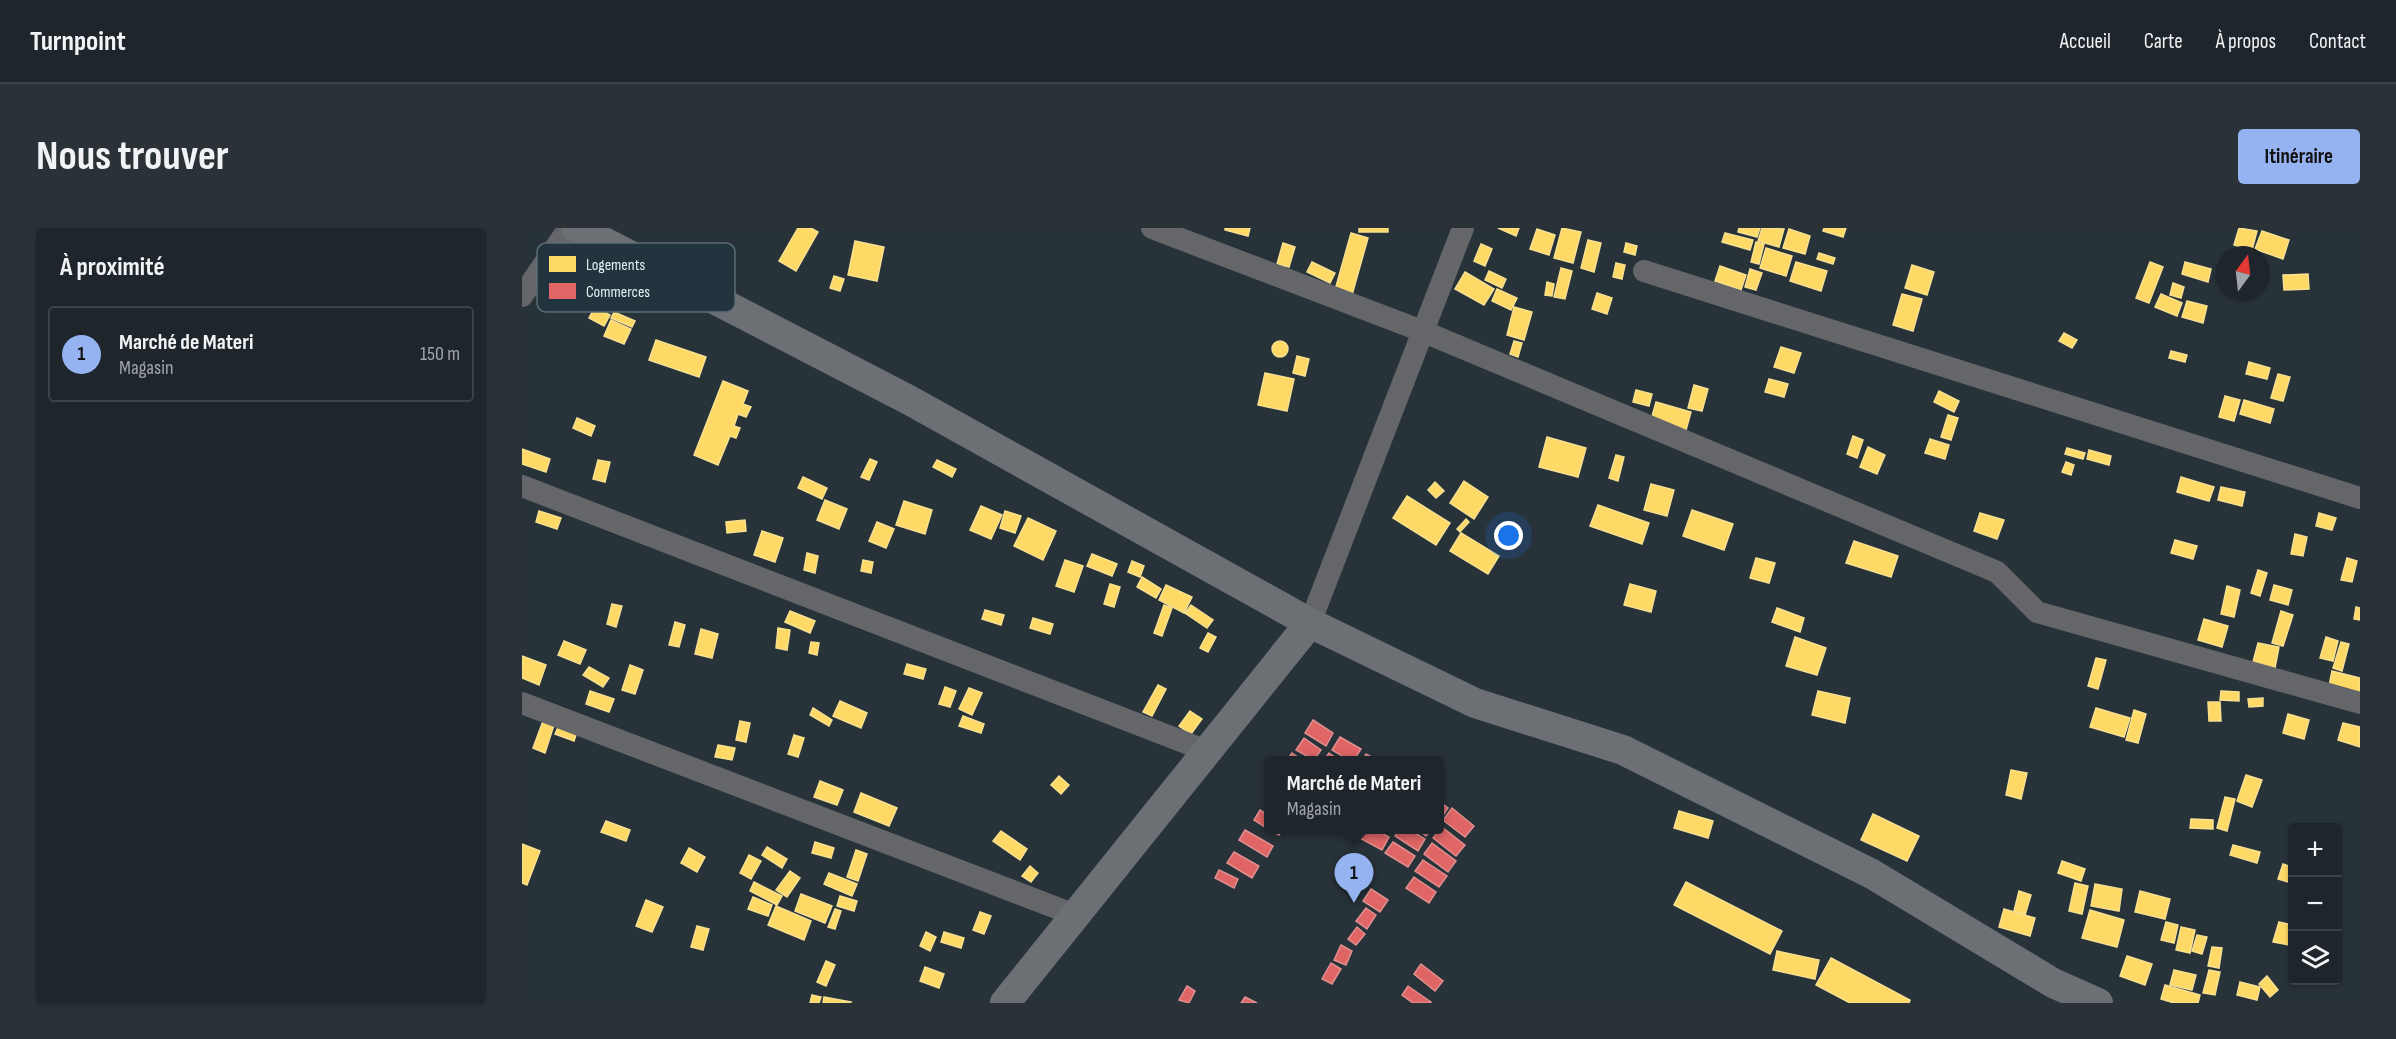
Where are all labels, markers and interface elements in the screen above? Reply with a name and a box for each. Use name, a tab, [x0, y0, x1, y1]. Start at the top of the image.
text: Turnpoint	[30, 25, 126, 58]
text: Accueil	[2060, 29, 2111, 54]
text: Carte	[2144, 29, 2183, 54]
text: À propos	[2216, 29, 2276, 54]
text: Contact	[2309, 29, 2366, 54]
button: Itinéraire	[2238, 129, 2360, 184]
text: Nous trouver	[36, 131, 229, 182]
legend	[537, 243, 735, 312]
north arrow	[2216, 246, 2270, 300]
text: À proximité	[60, 252, 165, 283]
text: Logements	[586, 256, 646, 275]
text: Commerces	[586, 283, 650, 302]
text: Marché de Materi	[119, 329, 254, 356]
text: 1	[78, 342, 85, 366]
text: 150 m	[420, 342, 460, 366]
text: Magasin	[119, 356, 173, 380]
your location	[1494, 521, 1523, 550]
popup	[1264, 756, 1444, 834]
text: Marché de Materi	[1287, 770, 1421, 797]
text: Magasin	[1287, 797, 1341, 821]
map controls	[2288, 823, 2342, 985]
button: +	[2288, 823, 2342, 877]
pin: 1	[1334, 854, 1374, 903]
button: −	[2288, 877, 2342, 931]
button: layers	[2288, 931, 2342, 985]

